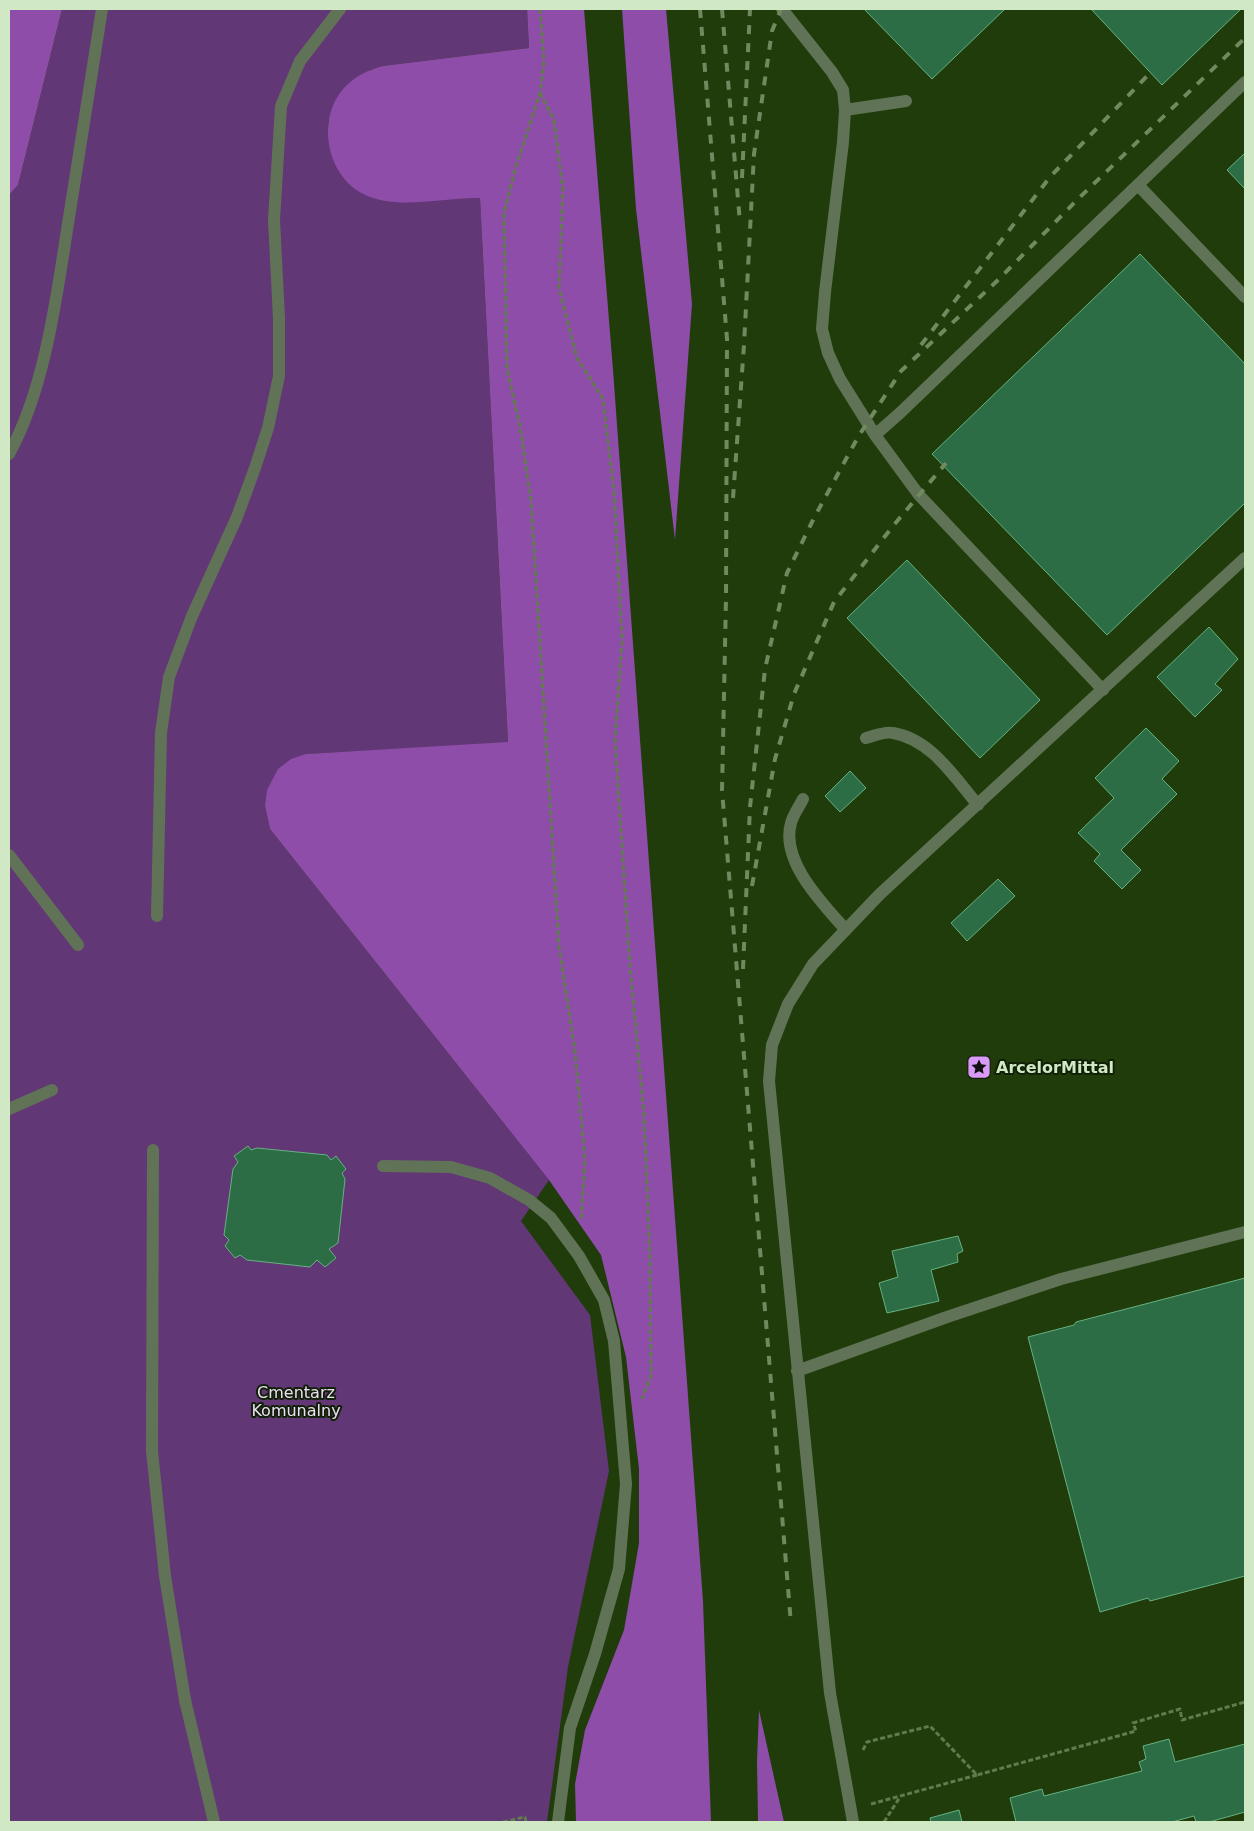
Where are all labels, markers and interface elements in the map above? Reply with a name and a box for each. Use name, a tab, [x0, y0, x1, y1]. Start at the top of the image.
place icon: ArcelorMittal	[966, 1054, 992, 1080]
place label: ArcelorMittal	[996, 1058, 1114, 1077]
park label: Cmentarz Komunalny	[251, 1383, 341, 1420]

